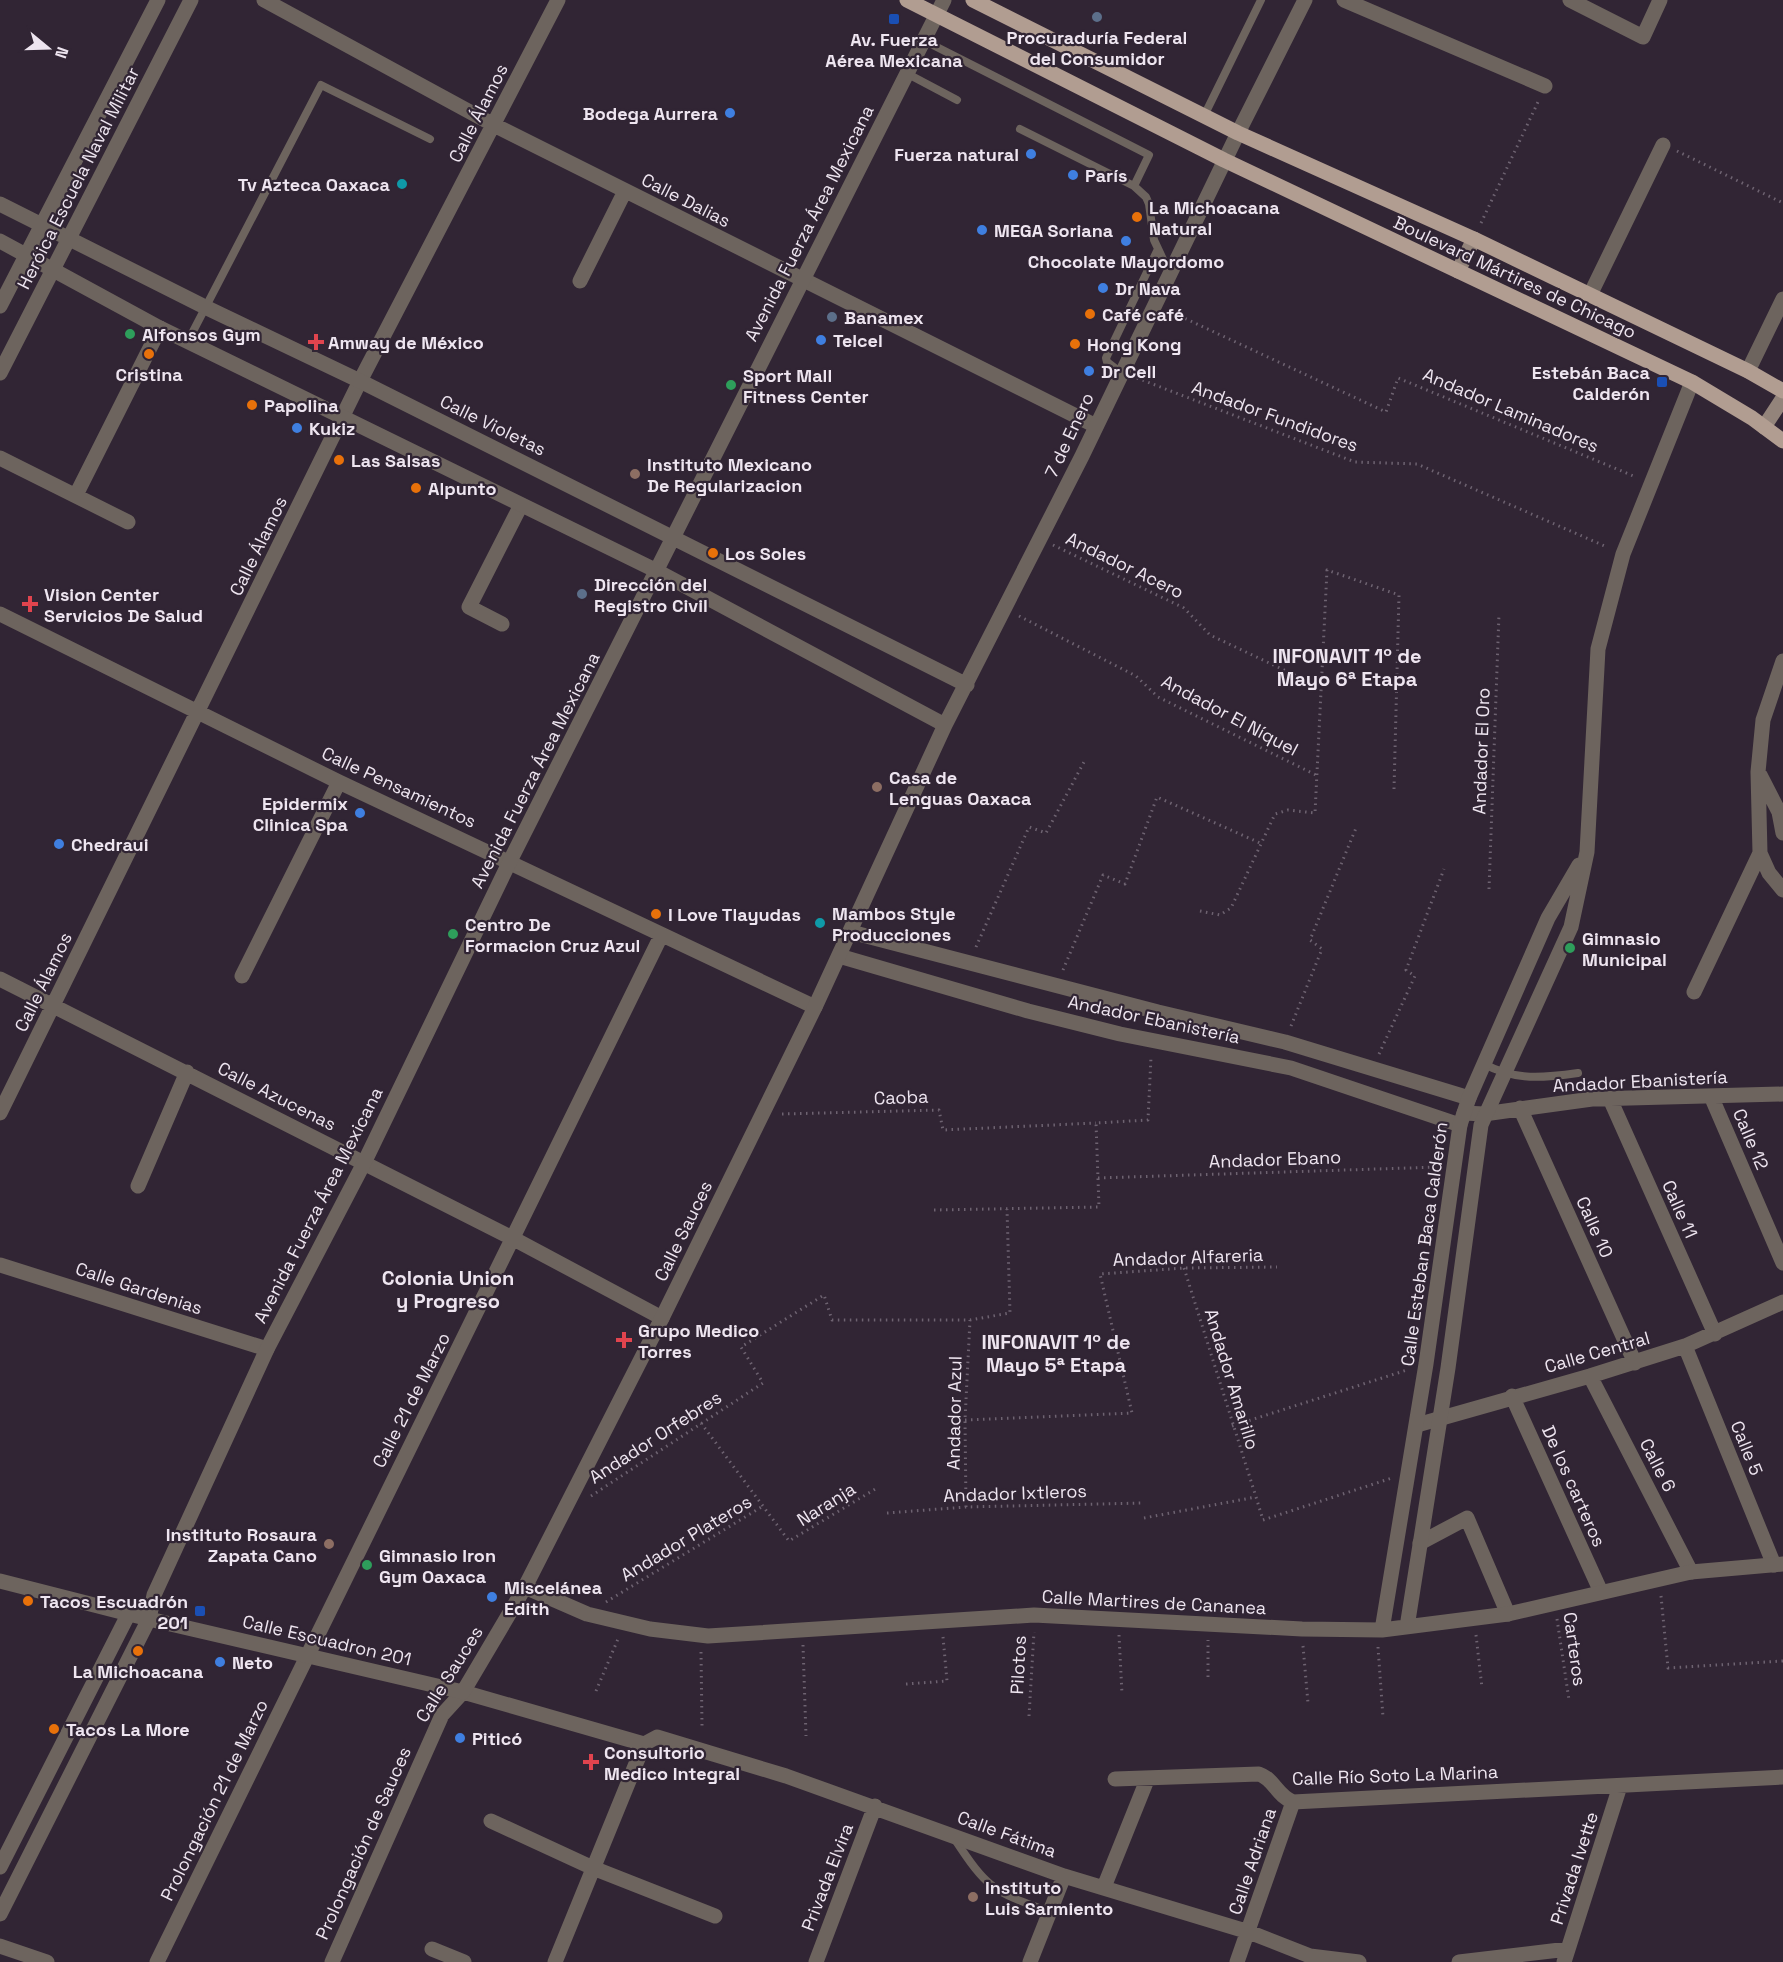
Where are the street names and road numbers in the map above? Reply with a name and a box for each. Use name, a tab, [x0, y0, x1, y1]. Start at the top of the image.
street label: Calle Álamos	[443, 60, 513, 166]
street label: Heróica Escuela Naval Militar	[12, 63, 144, 293]
street label: Avenida Fuerza Área Mexicana	[739, 101, 879, 345]
street label: Calle Dalias	[638, 168, 734, 232]
street label: Boulevard Mártires de Chicago	[1390, 211, 1640, 343]
street label: Andador Laminadores	[1420, 363, 1602, 457]
street label: Andador Fundidores	[1189, 375, 1361, 457]
street label: Calle Violetas	[436, 389, 550, 461]
street label: 7 de Enero	[1039, 389, 1099, 481]
street label: Calle Álamos	[224, 492, 292, 600]
street label: Andador Acero	[1062, 527, 1188, 603]
street label: Avenida Fuerza Área Mexicana	[465, 648, 605, 892]
street label: Andador El Níquel	[1158, 669, 1302, 761]
street label: Andador El Oro	[1467, 687, 1495, 815]
street label: Calle Pensamientos	[318, 741, 480, 833]
street label: Calle Álamos	[9, 928, 77, 1036]
street label: Andador Ebanistería	[1066, 990, 1242, 1048]
street label: Calle Azucenas	[214, 1056, 340, 1136]
street label: Andador Ebanistería	[1552, 1065, 1728, 1097]
street label: Avenida Fuerza Área Mexicana	[248, 1083, 388, 1327]
street label: Caoba	[873, 1085, 929, 1109]
street label: Calle 12	[1728, 1105, 1774, 1173]
street label: Calle Esteban Baca Calderón	[1395, 1120, 1453, 1368]
street label: Andador Ebano	[1208, 1145, 1342, 1173]
street label: Calle 11	[1657, 1176, 1703, 1242]
street label: Calle Sauces	[649, 1177, 717, 1285]
street label: Calle 10	[1571, 1193, 1619, 1261]
street label: Andador Alfareria	[1112, 1243, 1264, 1271]
street label: Calle Gardenias	[73, 1257, 205, 1319]
street label: Andador Amarillo	[1200, 1306, 1264, 1452]
street label: Calle Central	[1542, 1326, 1652, 1378]
street label: Calle 21 de Marzo	[367, 1329, 455, 1471]
street label: Andador Azul	[942, 1356, 966, 1470]
street label: Andador Orfebres	[584, 1386, 726, 1488]
street label: Calle 5	[1726, 1417, 1768, 1479]
street label: De los carteros	[1537, 1422, 1611, 1550]
street label: Calle 6	[1635, 1434, 1681, 1496]
street label: Naranja	[792, 1477, 860, 1531]
street label: Andador Ixtleros	[943, 1479, 1087, 1507]
street label: Andador Plateros	[616, 1490, 756, 1586]
street label: Calle Martires de Cananea	[1041, 1585, 1267, 1619]
street label: Calle Escuadron 201	[240, 1609, 414, 1671]
street label: Carteros	[1558, 1611, 1592, 1687]
street label: Calle Sauces	[410, 1622, 488, 1726]
street label: Pilotos	[1005, 1635, 1031, 1695]
street label: Prolongación 21 de Marzo	[155, 1695, 273, 1905]
street label: Prolongación de Sauces	[310, 1743, 416, 1943]
street label: Calle Río Soto La Marina	[1291, 1760, 1499, 1790]
street label: Calle Adriana	[1223, 1804, 1281, 1918]
street label: Calle Fátima	[954, 1805, 1060, 1863]
street label: Privada Ivette	[1545, 1809, 1603, 1927]
street label: Privada Elvira	[796, 1820, 858, 1934]

